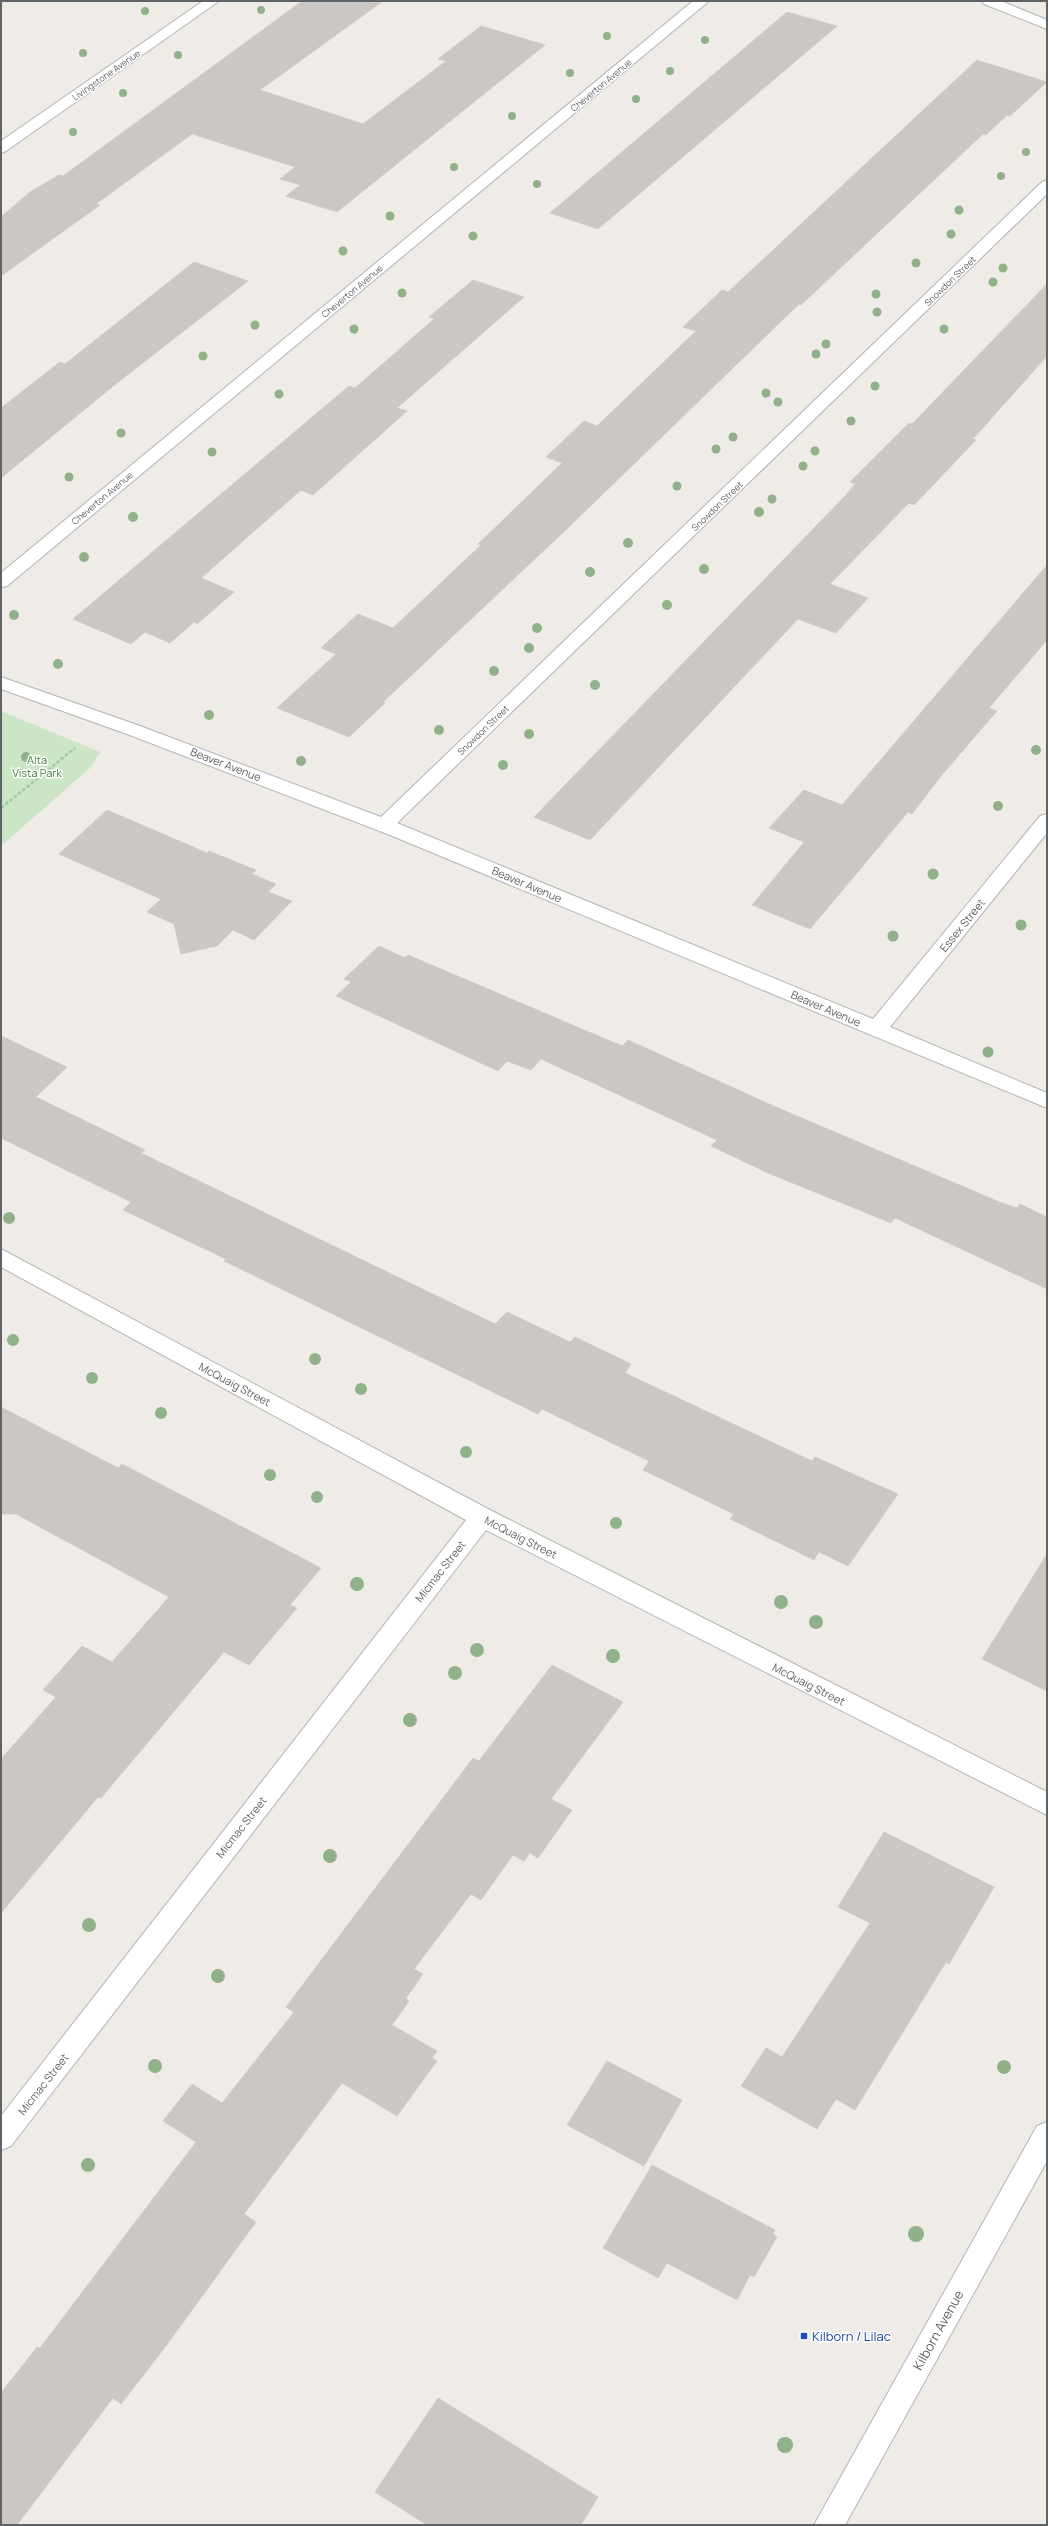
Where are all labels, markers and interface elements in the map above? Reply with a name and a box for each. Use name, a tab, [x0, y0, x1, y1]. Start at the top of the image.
street label: Livingstone Avenue	[69, 47, 143, 103]
street label: Cheverton Avenue	[568, 55, 634, 115]
street label: Snowdon Street	[921, 253, 979, 309]
street label: Cheverton Avenue	[319, 261, 385, 321]
street label: Cheverton Avenue	[69, 468, 135, 528]
street label: Snowdon Street	[688, 478, 746, 534]
street label: Snowdon Street	[454, 702, 512, 758]
street label: Beaver Avenue	[188, 744, 264, 785]
park label: Alta Vista Park	[12, 752, 62, 780]
street label: Beaver Avenue	[490, 863, 565, 906]
street label: Essex Street	[936, 895, 988, 955]
street label: Beaver Avenue	[789, 987, 864, 1030]
street label: McQuaig Street	[196, 1359, 274, 1409]
street label: McQuaig Street	[482, 1512, 560, 1562]
street label: Micmac Street	[411, 1537, 469, 1605]
street label: McQuaig Street	[770, 1659, 848, 1709]
street label: Micmac Street	[212, 1793, 270, 1861]
street label: Micmac Street	[14, 2050, 72, 2118]
street label: Kilborn Avenue	[909, 2287, 968, 2373]
place label: Kilborn / Lilac	[812, 2327, 891, 2345]
marker: Kilborn / Lilac	[799, 2331, 809, 2341]

